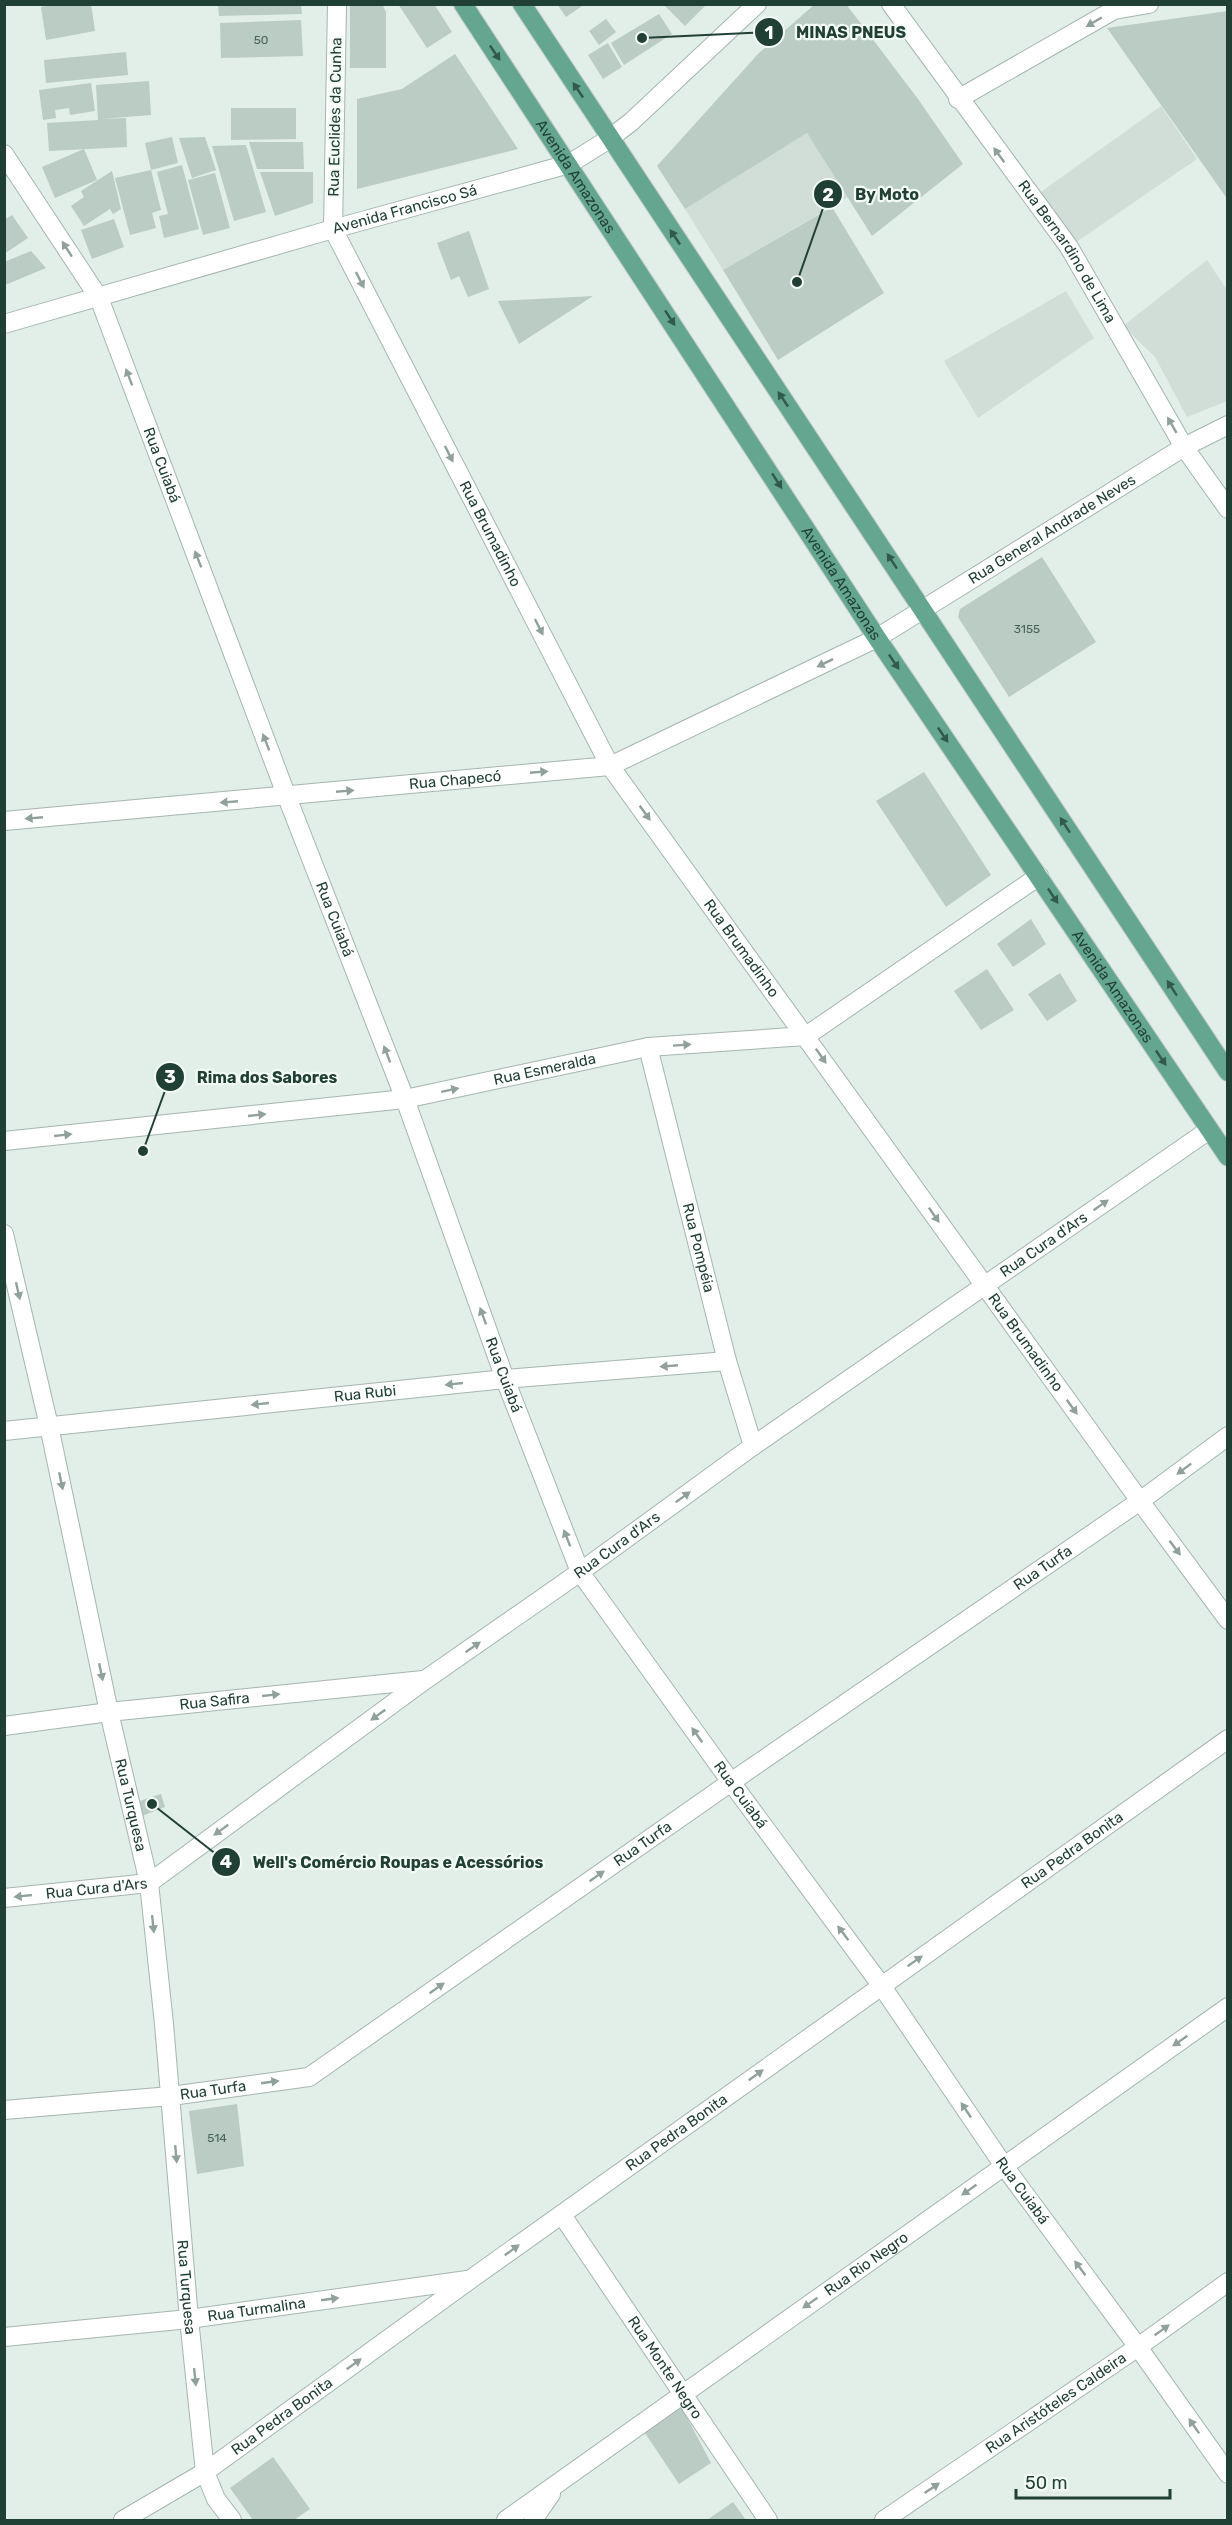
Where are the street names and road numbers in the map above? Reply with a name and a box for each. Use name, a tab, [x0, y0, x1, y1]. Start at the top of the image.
street label: Rua Euclides da Cunha	[325, 37, 345, 197]
street label: Avenida Amazonas	[532, 116, 619, 237]
street label: Rua Bernardino de Lima	[1014, 177, 1120, 326]
street label: Avenida Francisco Sá	[331, 181, 479, 238]
street label: Rua Cuiabá	[140, 425, 184, 505]
street label: Rua General Andrade Neves	[965, 470, 1139, 588]
street label: Rua Brumadinho	[455, 478, 525, 590]
street label: Avenida Amazonas	[798, 523, 885, 644]
street label: Rua Chapecó	[408, 767, 502, 793]
street label: Rua Cuiabá	[312, 879, 358, 959]
street label: Rua Brumadinho	[700, 896, 783, 1001]
street label: Avenida Amazonas	[1068, 927, 1157, 1047]
street label: Rua Esmeralda	[492, 1049, 597, 1089]
street label: Rua Pompéia	[679, 1201, 718, 1294]
street label: Rua Cura d'Ars	[997, 1208, 1091, 1281]
street label: Rua Brumadinho	[984, 1290, 1067, 1395]
street label: Rua Cuiabá	[482, 1335, 526, 1415]
street label: Rua Rubi	[333, 1381, 397, 1406]
street label: Rua Cura d'Ars	[570, 1508, 664, 1582]
street label: Rua Turfa	[1010, 1542, 1075, 1594]
street label: Rua Safira	[179, 1689, 251, 1714]
street label: Rua Turquesa	[111, 1757, 150, 1853]
street label: Rua Cuiabá	[710, 1758, 771, 1832]
street label: Rua Pedra Bonita	[1018, 1808, 1126, 1893]
street label: Rua Turfa	[610, 1817, 675, 1870]
street label: Rua Cura d'Ars	[45, 1874, 149, 1903]
street label: Rua Turfa	[179, 2077, 247, 2104]
street label: Rua Pedra Bonita	[622, 2090, 731, 2175]
street label: Rua Cuiabá	[992, 2154, 1053, 2228]
street label: Rua Rio Negro	[821, 2228, 912, 2300]
street label: Rua Turquesa	[173, 2239, 200, 2335]
street label: Rua Turmalina	[206, 2294, 307, 2325]
street label: Rua Monte Negro	[624, 2313, 706, 2422]
street label: Rua Aristóteles Caldeira	[982, 2349, 1130, 2457]
street label: Rua Pedra Bonita	[228, 2373, 336, 2459]

